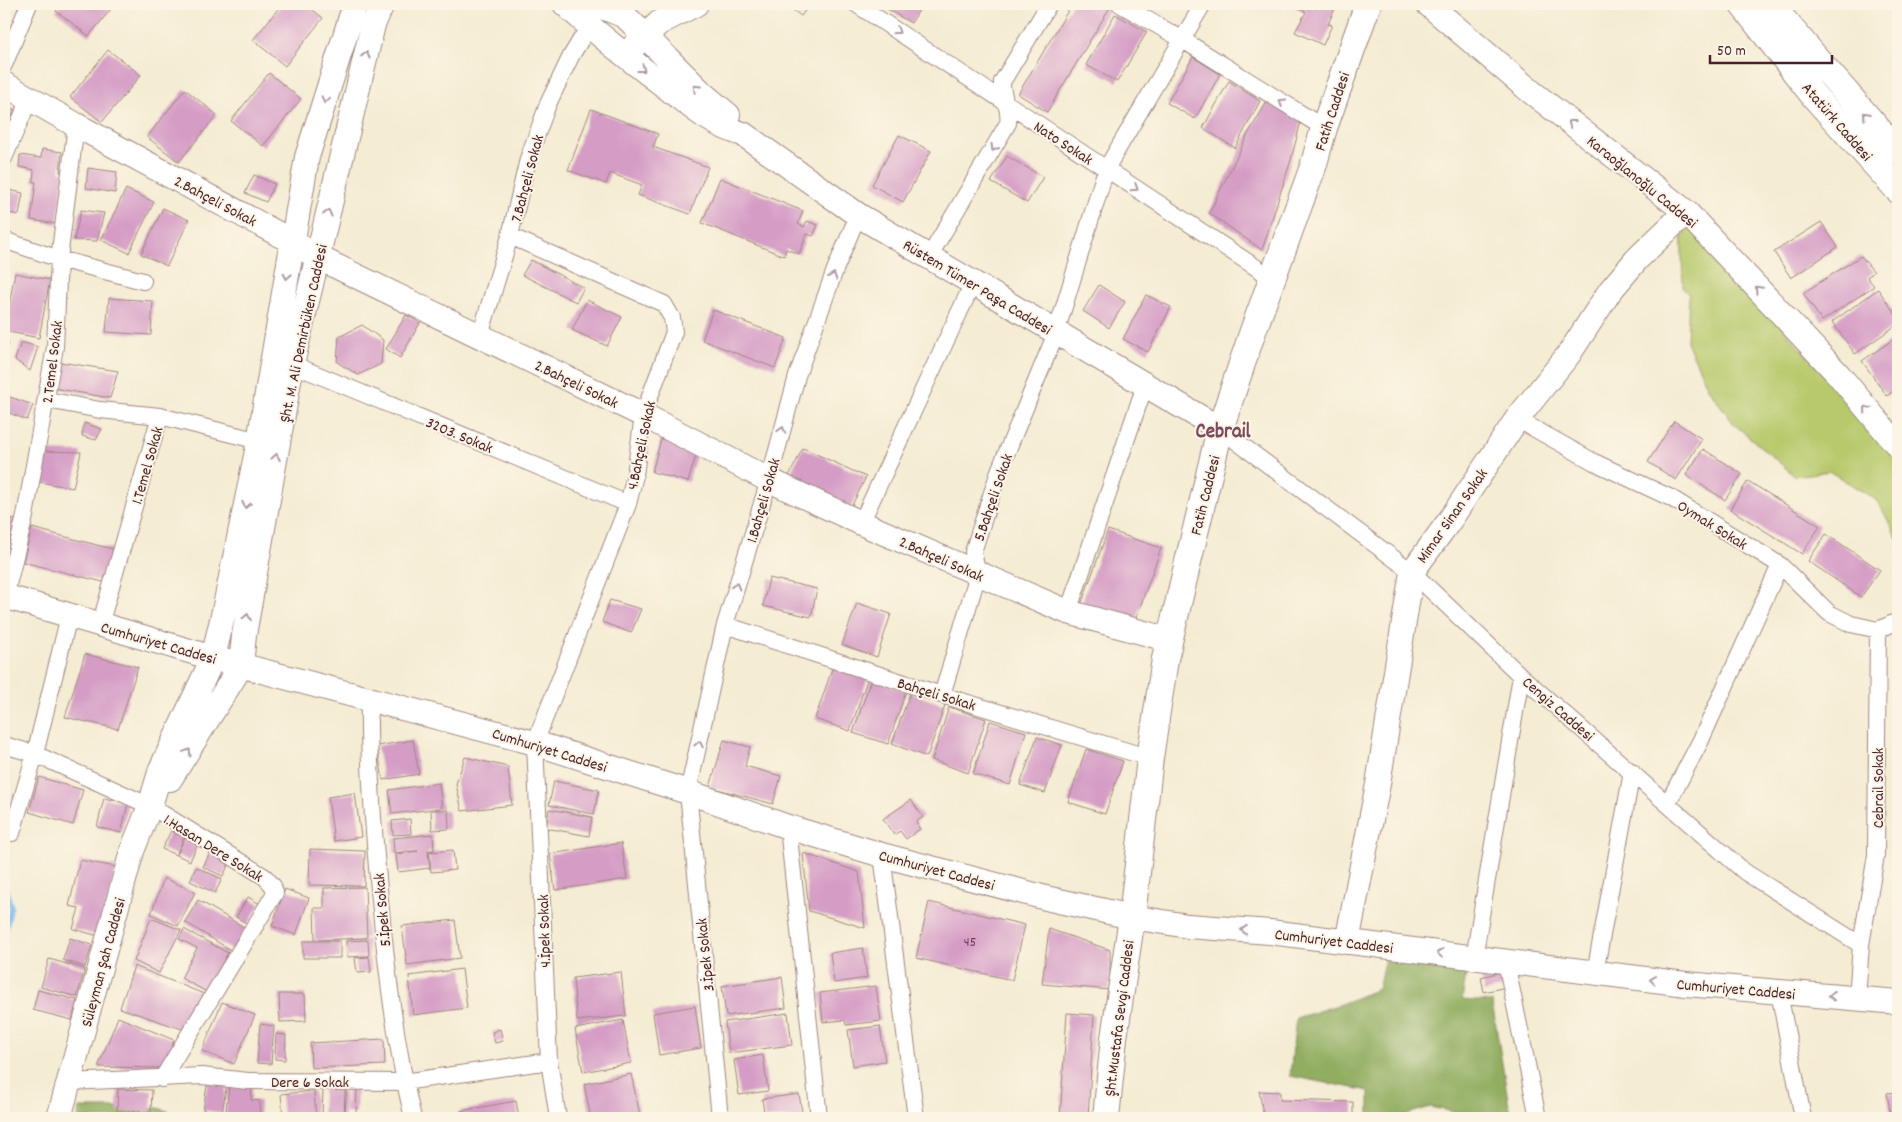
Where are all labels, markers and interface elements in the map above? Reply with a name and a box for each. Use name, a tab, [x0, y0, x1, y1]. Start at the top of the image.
one-way arrow	[891, 25, 901, 34]
scale bar	[1710, 32, 1832, 64]
text: 50 m	[1717, 41, 1746, 63]
one-way arrow	[360, 51, 371, 60]
one-way arrow	[636, 64, 645, 72]
street label: Fatih Caddesi	[1310, 69, 1357, 154]
street label: Atatürk Caddesi	[1795, 78, 1877, 167]
one-way arrow	[693, 85, 702, 94]
one-way arrow	[320, 96, 330, 104]
one-way arrow	[1279, 98, 1288, 108]
one-way arrow	[1863, 112, 1872, 121]
street label: Nato Sokak	[1028, 116, 1097, 172]
one-way arrow	[1568, 120, 1577, 128]
street label: Karaoğlanoğlu Caddesi	[1581, 131, 1702, 235]
street label: 7.Bahçeli Sokak	[506, 132, 551, 225]
one-way arrow	[991, 143, 1001, 152]
street label: 2.Bahçeli Sokak	[169, 171, 260, 234]
one-way arrow	[1129, 182, 1138, 191]
one-way arrow	[322, 209, 333, 218]
street label: Rüstem Tümer Paşa Caddesi	[898, 235, 1056, 342]
street label: Şht. M. Ali Demirbüken Caddesi	[274, 242, 335, 425]
one-way arrow	[283, 272, 293, 280]
one-way arrow	[827, 272, 837, 281]
one-way arrow	[1755, 285, 1764, 294]
street label: 2.Temel Sokak	[37, 320, 70, 405]
street label: 2.Bahçeli Sokak	[530, 355, 622, 415]
street label: 4.Bahçeli Sokak	[622, 399, 663, 492]
one-way arrow	[1863, 405, 1872, 414]
street label: 3203. Sokak	[422, 412, 496, 461]
district label: Cebrail	[1195, 418, 1252, 448]
street label: 1.Temel Sokak	[126, 424, 170, 507]
one-way arrow	[777, 427, 787, 435]
street label: 5.Bahçeli Sokak	[969, 451, 1020, 545]
one-way arrow	[270, 453, 280, 462]
street label: Fatih Caddesi	[1185, 453, 1227, 538]
street label: 1.Bahçeli Sokak	[741, 456, 787, 546]
street label: Mimar Sinan Sokak	[1412, 464, 1494, 569]
street label: Oymak Sokak	[1672, 495, 1751, 557]
one-way arrow	[241, 500, 251, 509]
street label: 2.Bahçeli Sokak	[895, 531, 987, 589]
one-way arrow	[731, 583, 741, 591]
one-way arrow	[242, 613, 252, 622]
street label: Cumhuriyet Caddesi	[98, 617, 219, 672]
street label: Cengiz Caddesi	[1516, 672, 1599, 748]
street label: Bahçeli Sokak	[894, 673, 978, 718]
street label: Cumhuriyet Caddesi	[489, 723, 610, 780]
one-way arrow	[693, 740, 704, 749]
street label: Cebrail Sokak	[1868, 748, 1891, 828]
one-way arrow	[181, 749, 191, 758]
street label: 1.Hasan Dere Sokak	[158, 809, 267, 889]
street label: Cumhuriyet Caddesi	[876, 845, 997, 898]
street label: 5.İpek Sokak	[369, 872, 398, 948]
street label: 4.İpek Sokak	[533, 894, 558, 968]
street label: Süleyman Şah Caddesi	[76, 895, 133, 1030]
street label: 3.İpek Sokak	[691, 917, 722, 993]
street label: Cumhuriyet Caddesi	[1273, 924, 1394, 961]
one-way arrow	[1239, 925, 1247, 936]
house number: 45	[964, 933, 976, 953]
street label: Şht.Mustafa Sevgi Caddesi	[1099, 939, 1141, 1098]
one-way arrow	[1435, 949, 1444, 959]
street label: Cumhuriyet Caddesi	[1675, 974, 1796, 1007]
one-way arrow	[1649, 975, 1657, 986]
one-way arrow	[1828, 991, 1836, 1002]
street label: Dere 6 Sokak	[271, 1072, 349, 1095]

